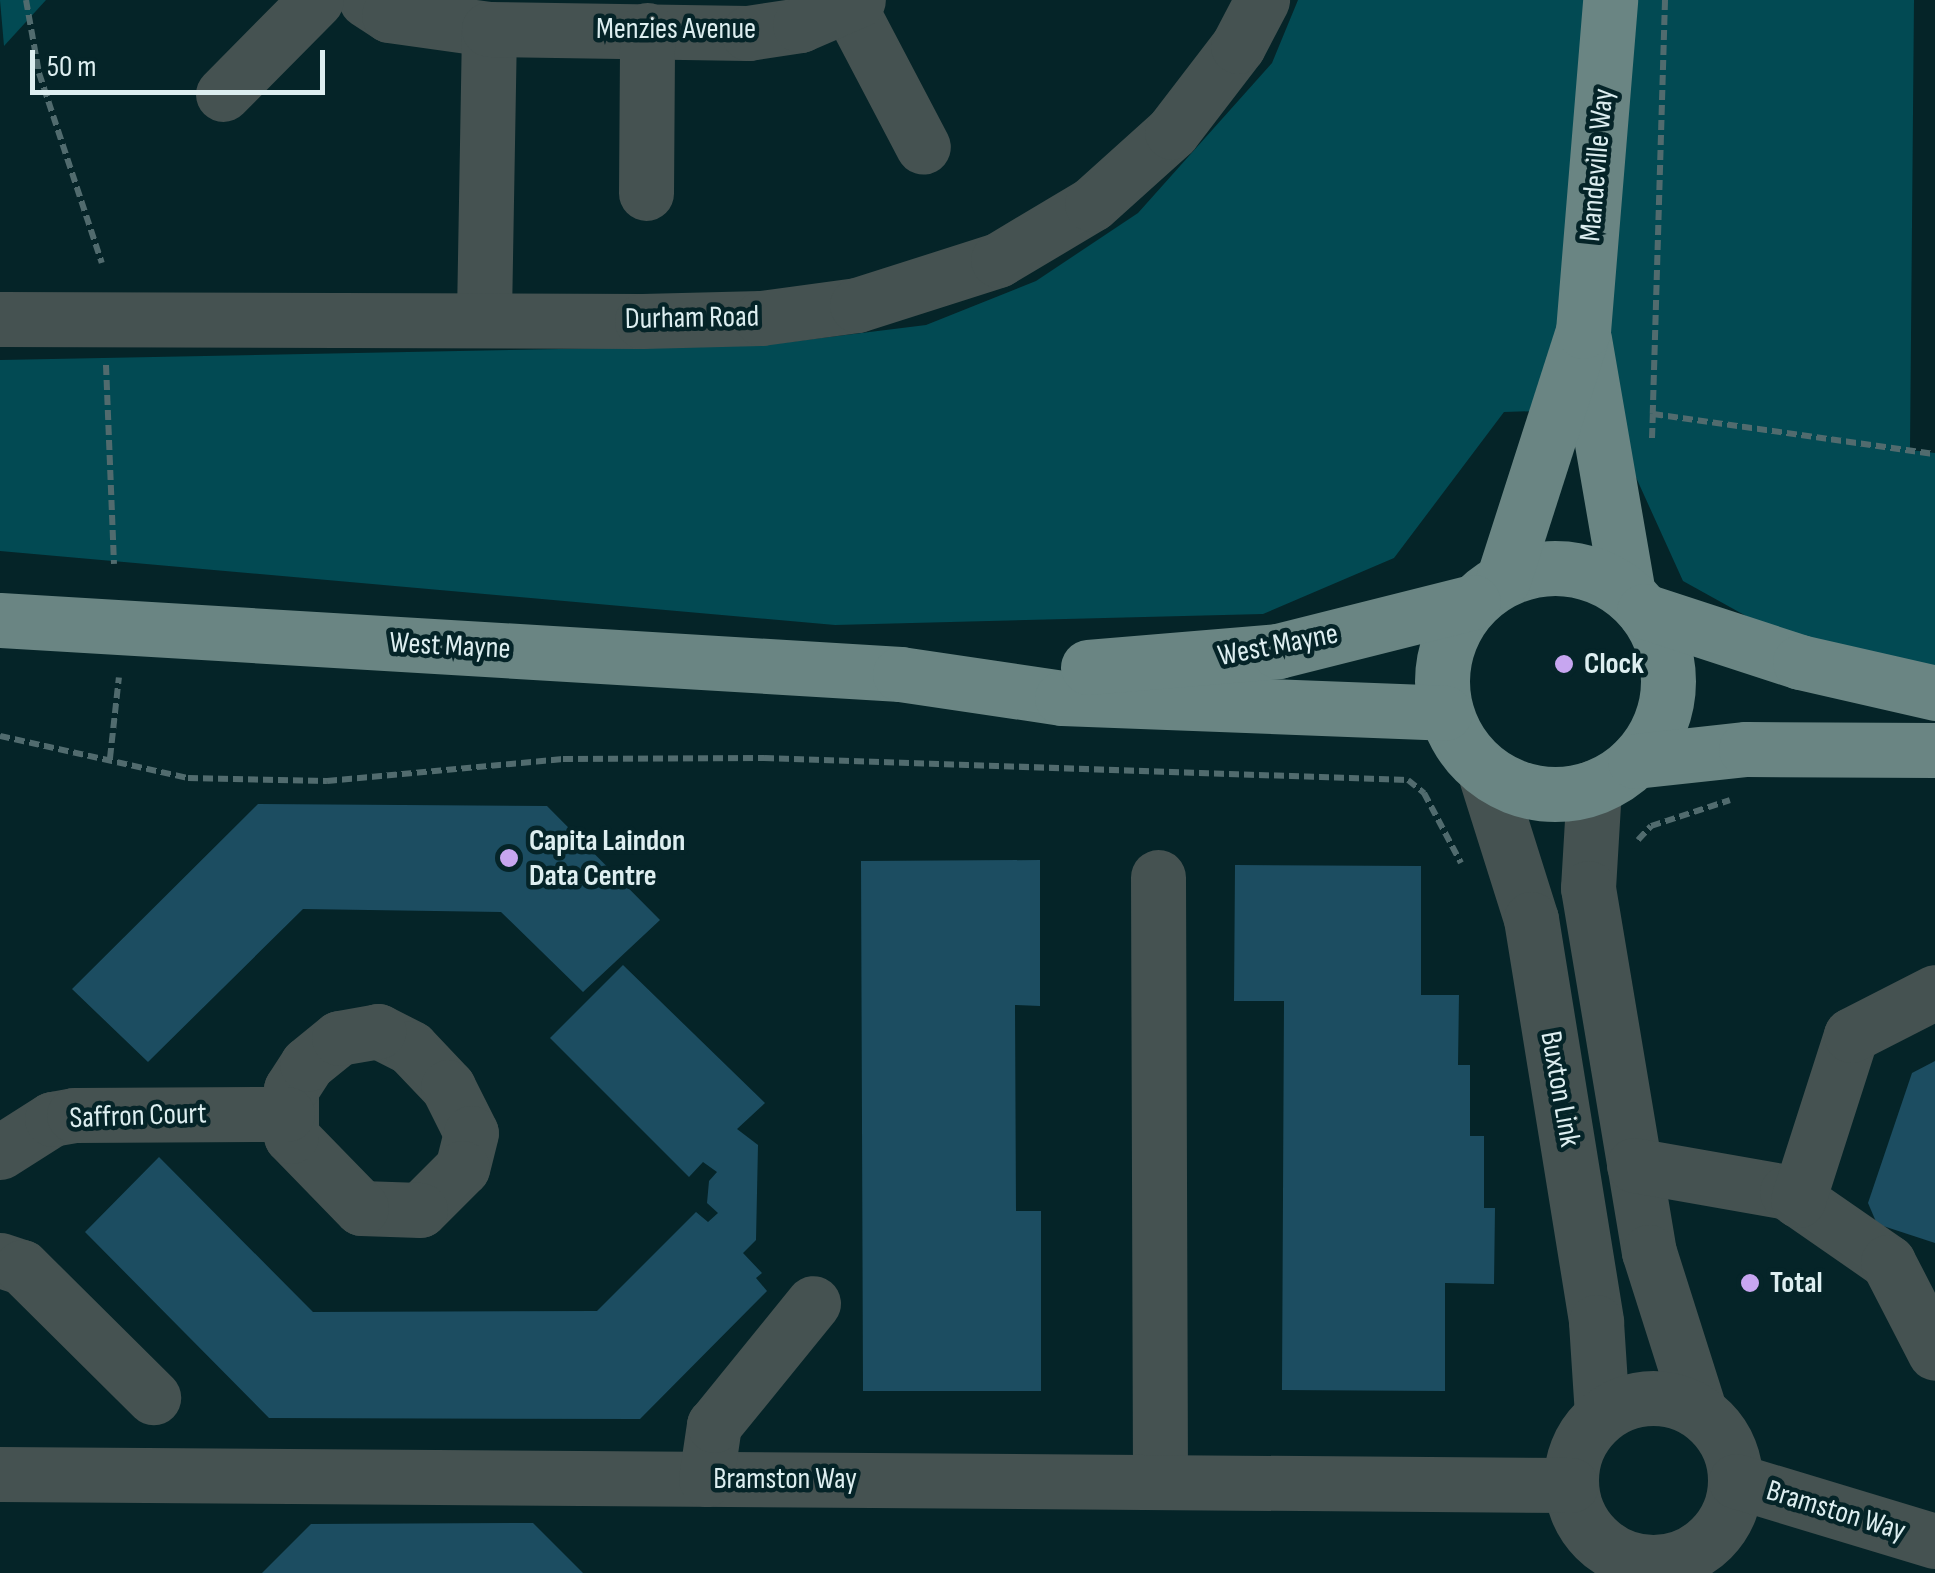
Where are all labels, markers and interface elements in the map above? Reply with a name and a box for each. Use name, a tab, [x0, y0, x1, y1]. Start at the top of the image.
street label: Menzies Avenue	[596, 11, 756, 47]
scale bar	[35, 30, 330, 92]
text: 50 m	[47, 49, 96, 85]
street label: Mandeville Way	[1572, 87, 1622, 243]
street label: Durham Road	[625, 299, 759, 337]
street label: West Mayne	[1215, 616, 1341, 674]
street label: West Mayne	[388, 625, 512, 667]
place label: Clock	[1584, 646, 1644, 682]
marker: Clock	[1553, 653, 1575, 675]
place label: Capita Laindon Data Centre	[529, 823, 685, 894]
marker: Capita Laindon Data Centre	[498, 847, 520, 869]
street label: Buxton Link	[1532, 1028, 1588, 1150]
street label: Saffron Court	[69, 1096, 207, 1136]
place label: Total	[1770, 1265, 1823, 1301]
marker: Total	[1739, 1272, 1761, 1294]
street label: Bramston Way	[713, 1461, 857, 1497]
street label: Bramston Way	[1762, 1473, 1910, 1549]

